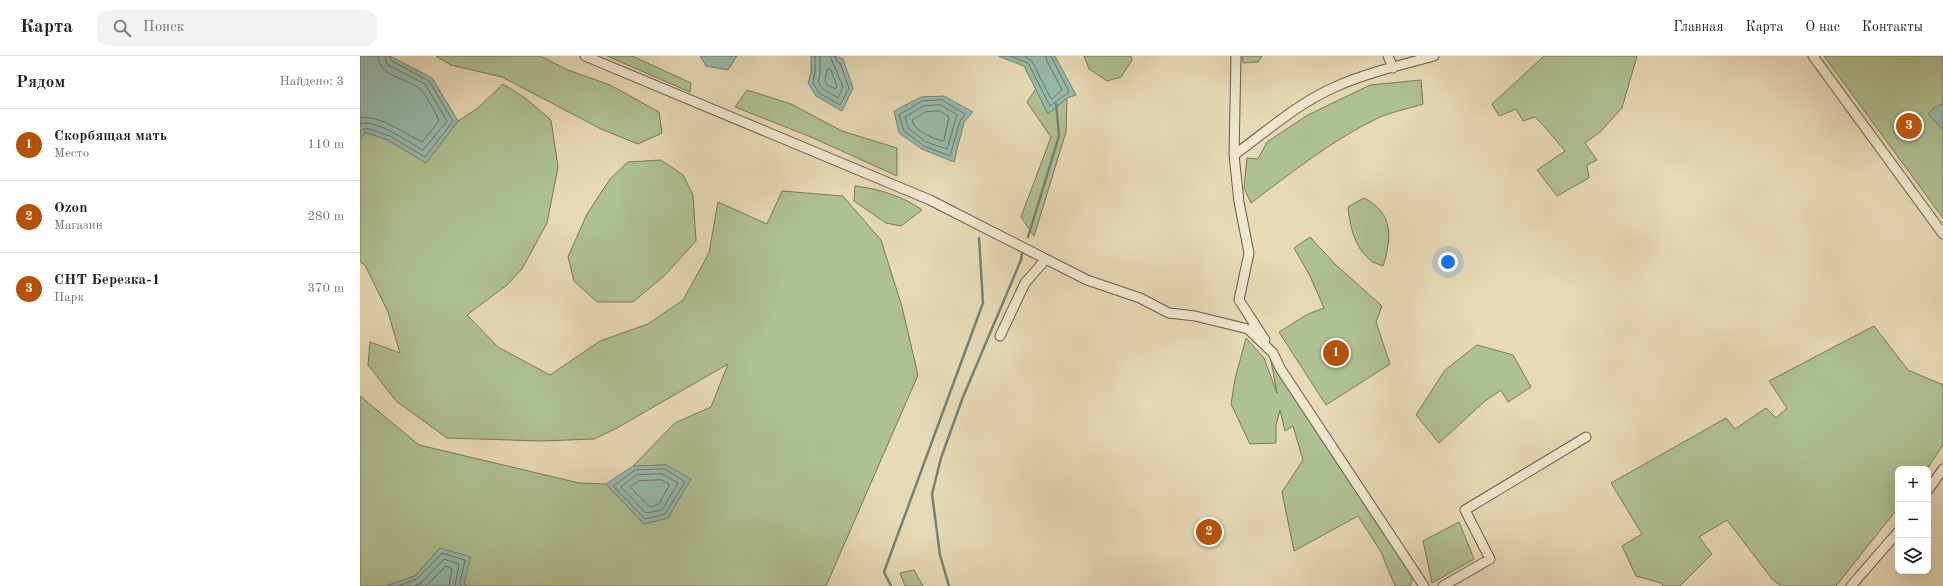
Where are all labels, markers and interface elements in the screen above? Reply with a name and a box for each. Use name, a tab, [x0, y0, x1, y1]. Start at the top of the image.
search box	[97, 10, 377, 46]
icon: search	[111, 17, 133, 39]
text: Карта	[20, 18, 73, 37]
text: Поиск	[143, 20, 184, 35]
text: Главная	[1673, 20, 1723, 34]
text: Карта	[1745, 20, 1783, 34]
text: О нас	[1805, 20, 1840, 34]
text: Контакты	[1862, 20, 1923, 34]
text: Рядом	[16, 74, 65, 91]
text: Найдено: 3	[280, 75, 344, 88]
pin: 3	[1896, 111, 1922, 141]
text: Скорбящая мать	[54, 129, 167, 144]
text: 1	[25, 138, 33, 151]
text: 110 m	[307, 138, 344, 151]
text: Место	[54, 147, 89, 160]
text: Ozon	[54, 201, 87, 216]
text: 2	[25, 210, 33, 223]
text: 280 m	[307, 210, 344, 223]
text: Магазин	[54, 219, 103, 232]
your location	[1438, 252, 1458, 272]
text: СНТ Березка-1	[54, 273, 160, 288]
text: 3	[25, 282, 33, 295]
text: 370 m	[307, 282, 344, 295]
text: Парк	[54, 291, 84, 304]
pin: 1	[1323, 338, 1349, 368]
map controls	[1895, 466, 1931, 574]
button: +	[1895, 466, 1931, 502]
button: −	[1895, 502, 1931, 538]
pin: 2	[1196, 517, 1222, 547]
button: layers	[1895, 538, 1931, 574]

